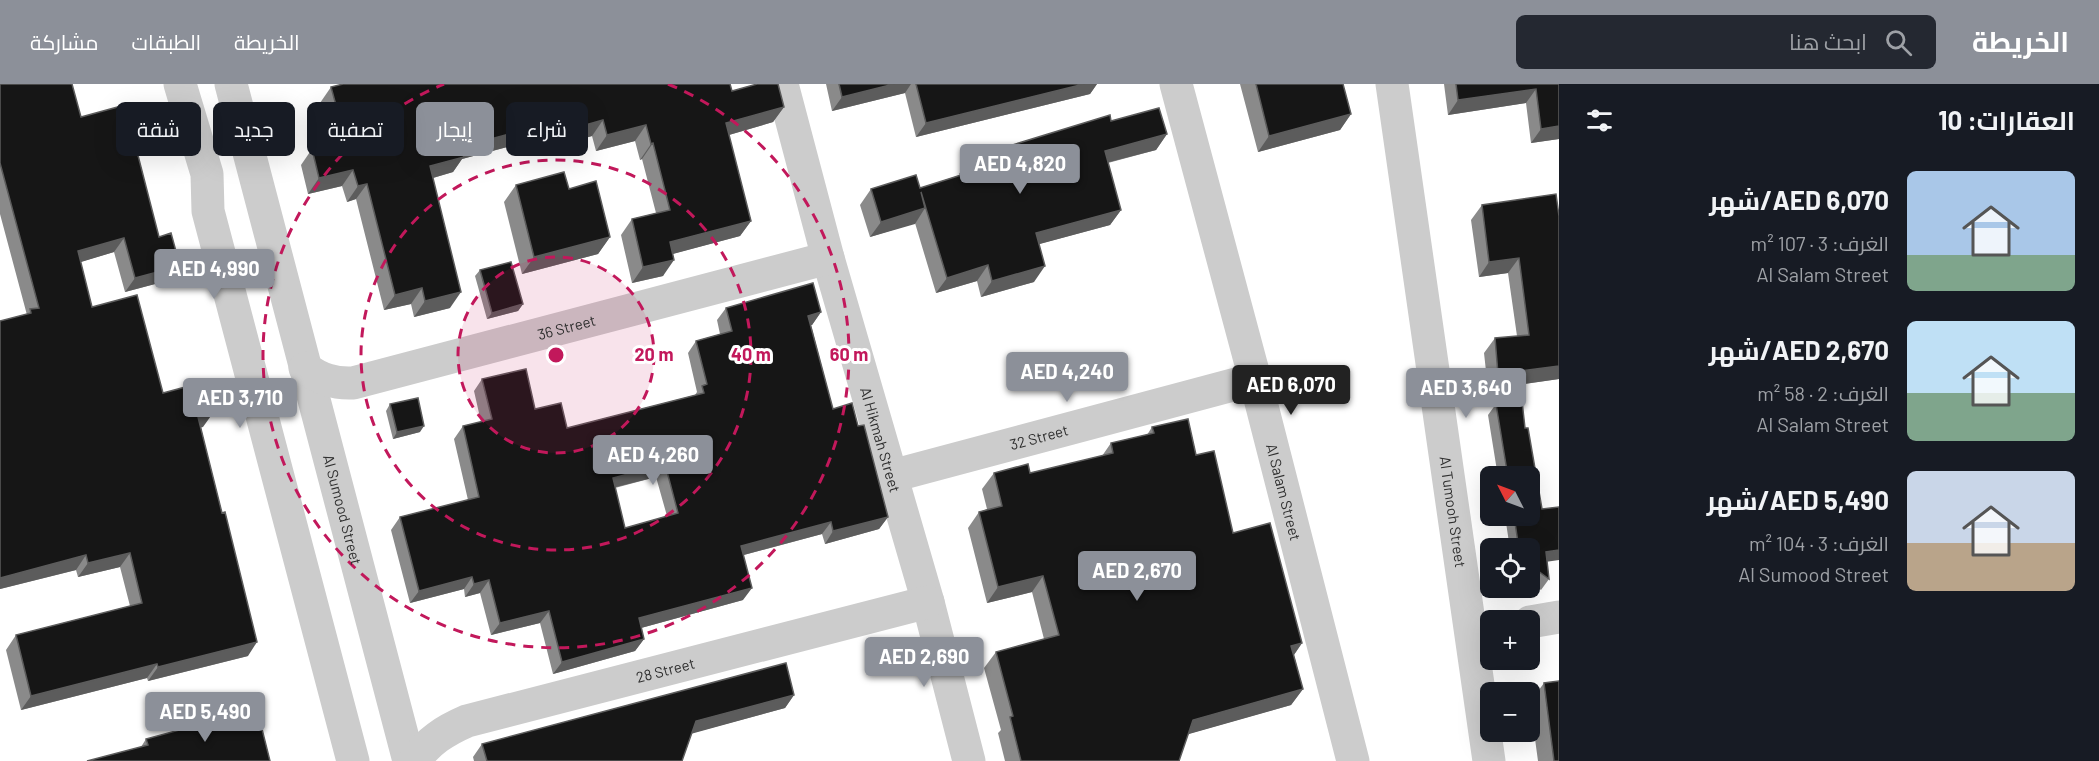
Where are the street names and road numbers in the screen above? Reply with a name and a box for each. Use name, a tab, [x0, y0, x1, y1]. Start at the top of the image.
street label: 36 Street	[535, 311, 597, 343]
street label: Al Hikmah Street	[857, 385, 905, 494]
street label: 32 Street	[1008, 420, 1070, 453]
street label: Al Salam Street	[1263, 442, 1305, 542]
street label: Al Sumood Street	[320, 452, 366, 567]
street label: Al Tumooh Street	[1436, 455, 1470, 568]
street label: 28 Street	[634, 654, 696, 686]

